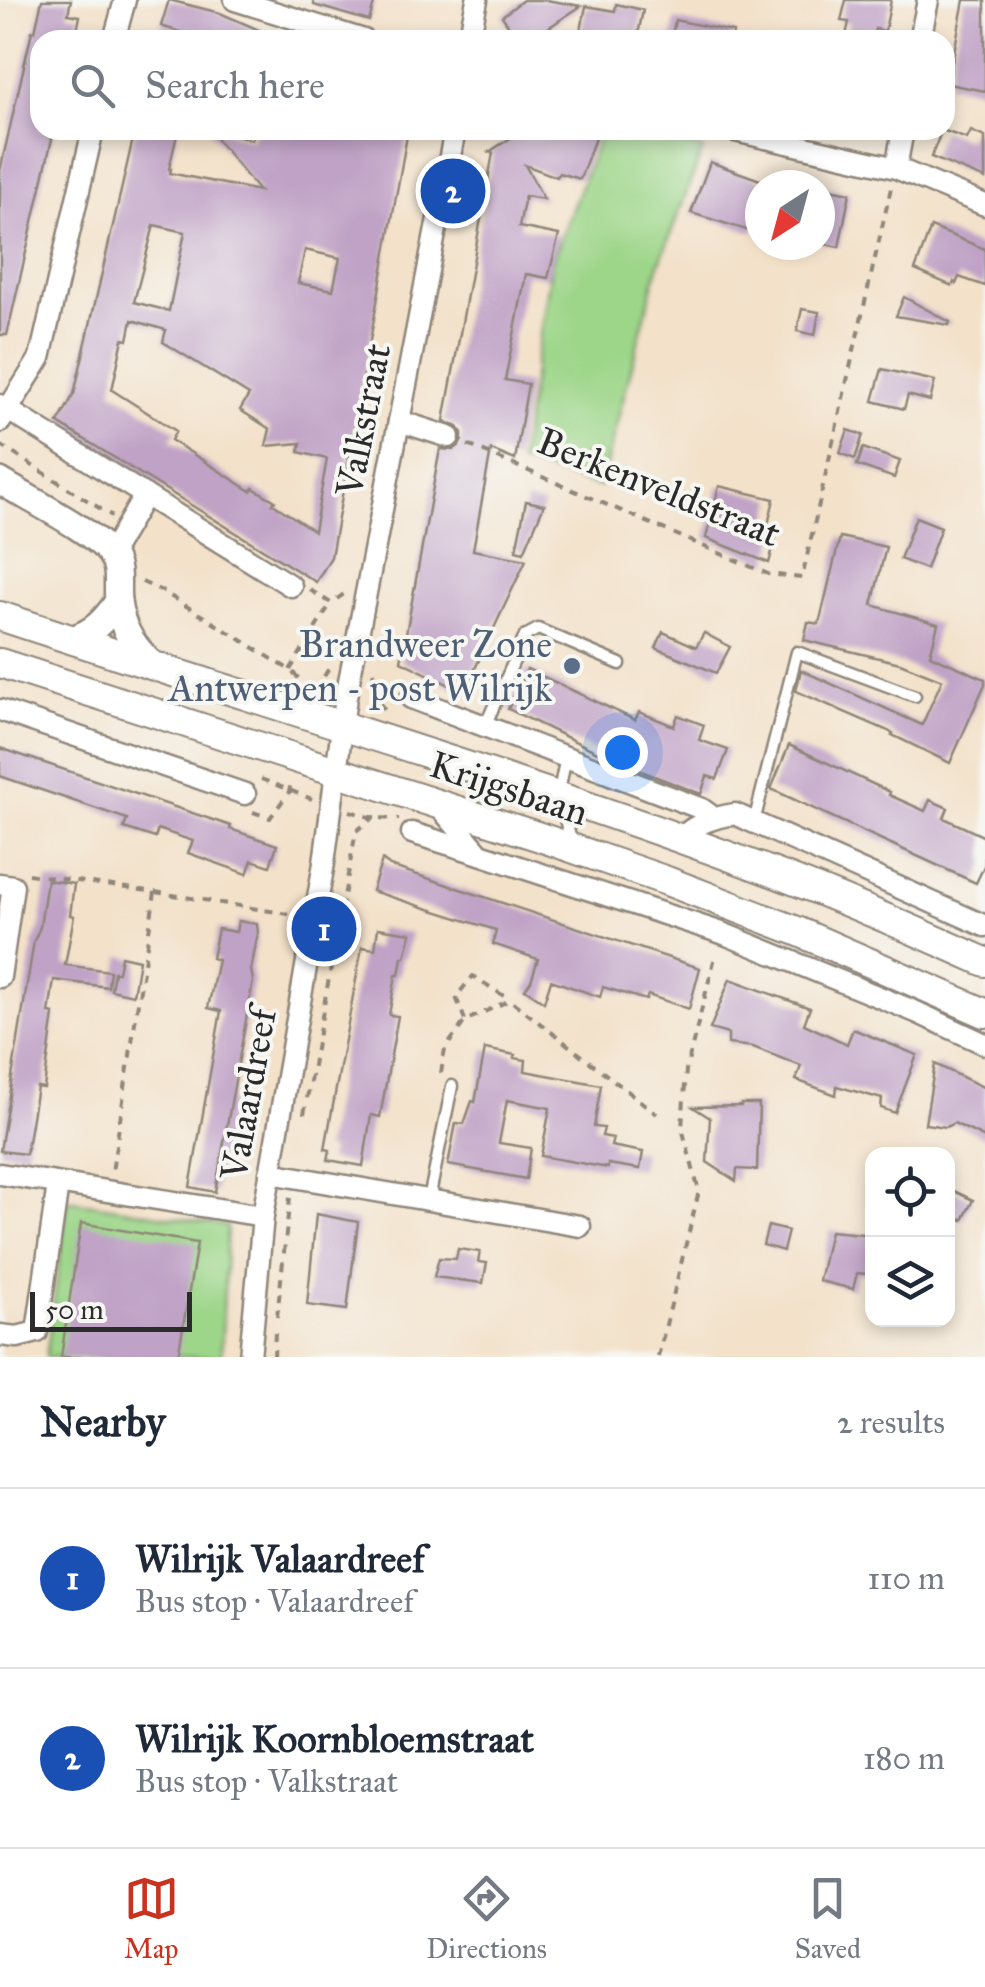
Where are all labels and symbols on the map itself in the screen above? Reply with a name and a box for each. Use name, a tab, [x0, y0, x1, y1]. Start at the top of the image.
pin: 2	[420, 154, 486, 228]
north arrow	[745, 170, 835, 260]
street label: Valkstraat	[325, 340, 400, 501]
street label: Berkenveldstraat	[531, 417, 787, 557]
place label: Brandweer Zone Antwerpen - post Wilrijk	[166, 621, 552, 711]
marker: Brandweer Zone Antwerpen - post Wilrijk	[561, 655, 583, 677]
your location	[597, 727, 648, 778]
street label: Krijgsbaan	[424, 741, 594, 835]
pin: 1	[292, 892, 356, 966]
street label: Valaardreef	[210, 999, 287, 1184]
scale bar	[30, 1287, 192, 1332]

